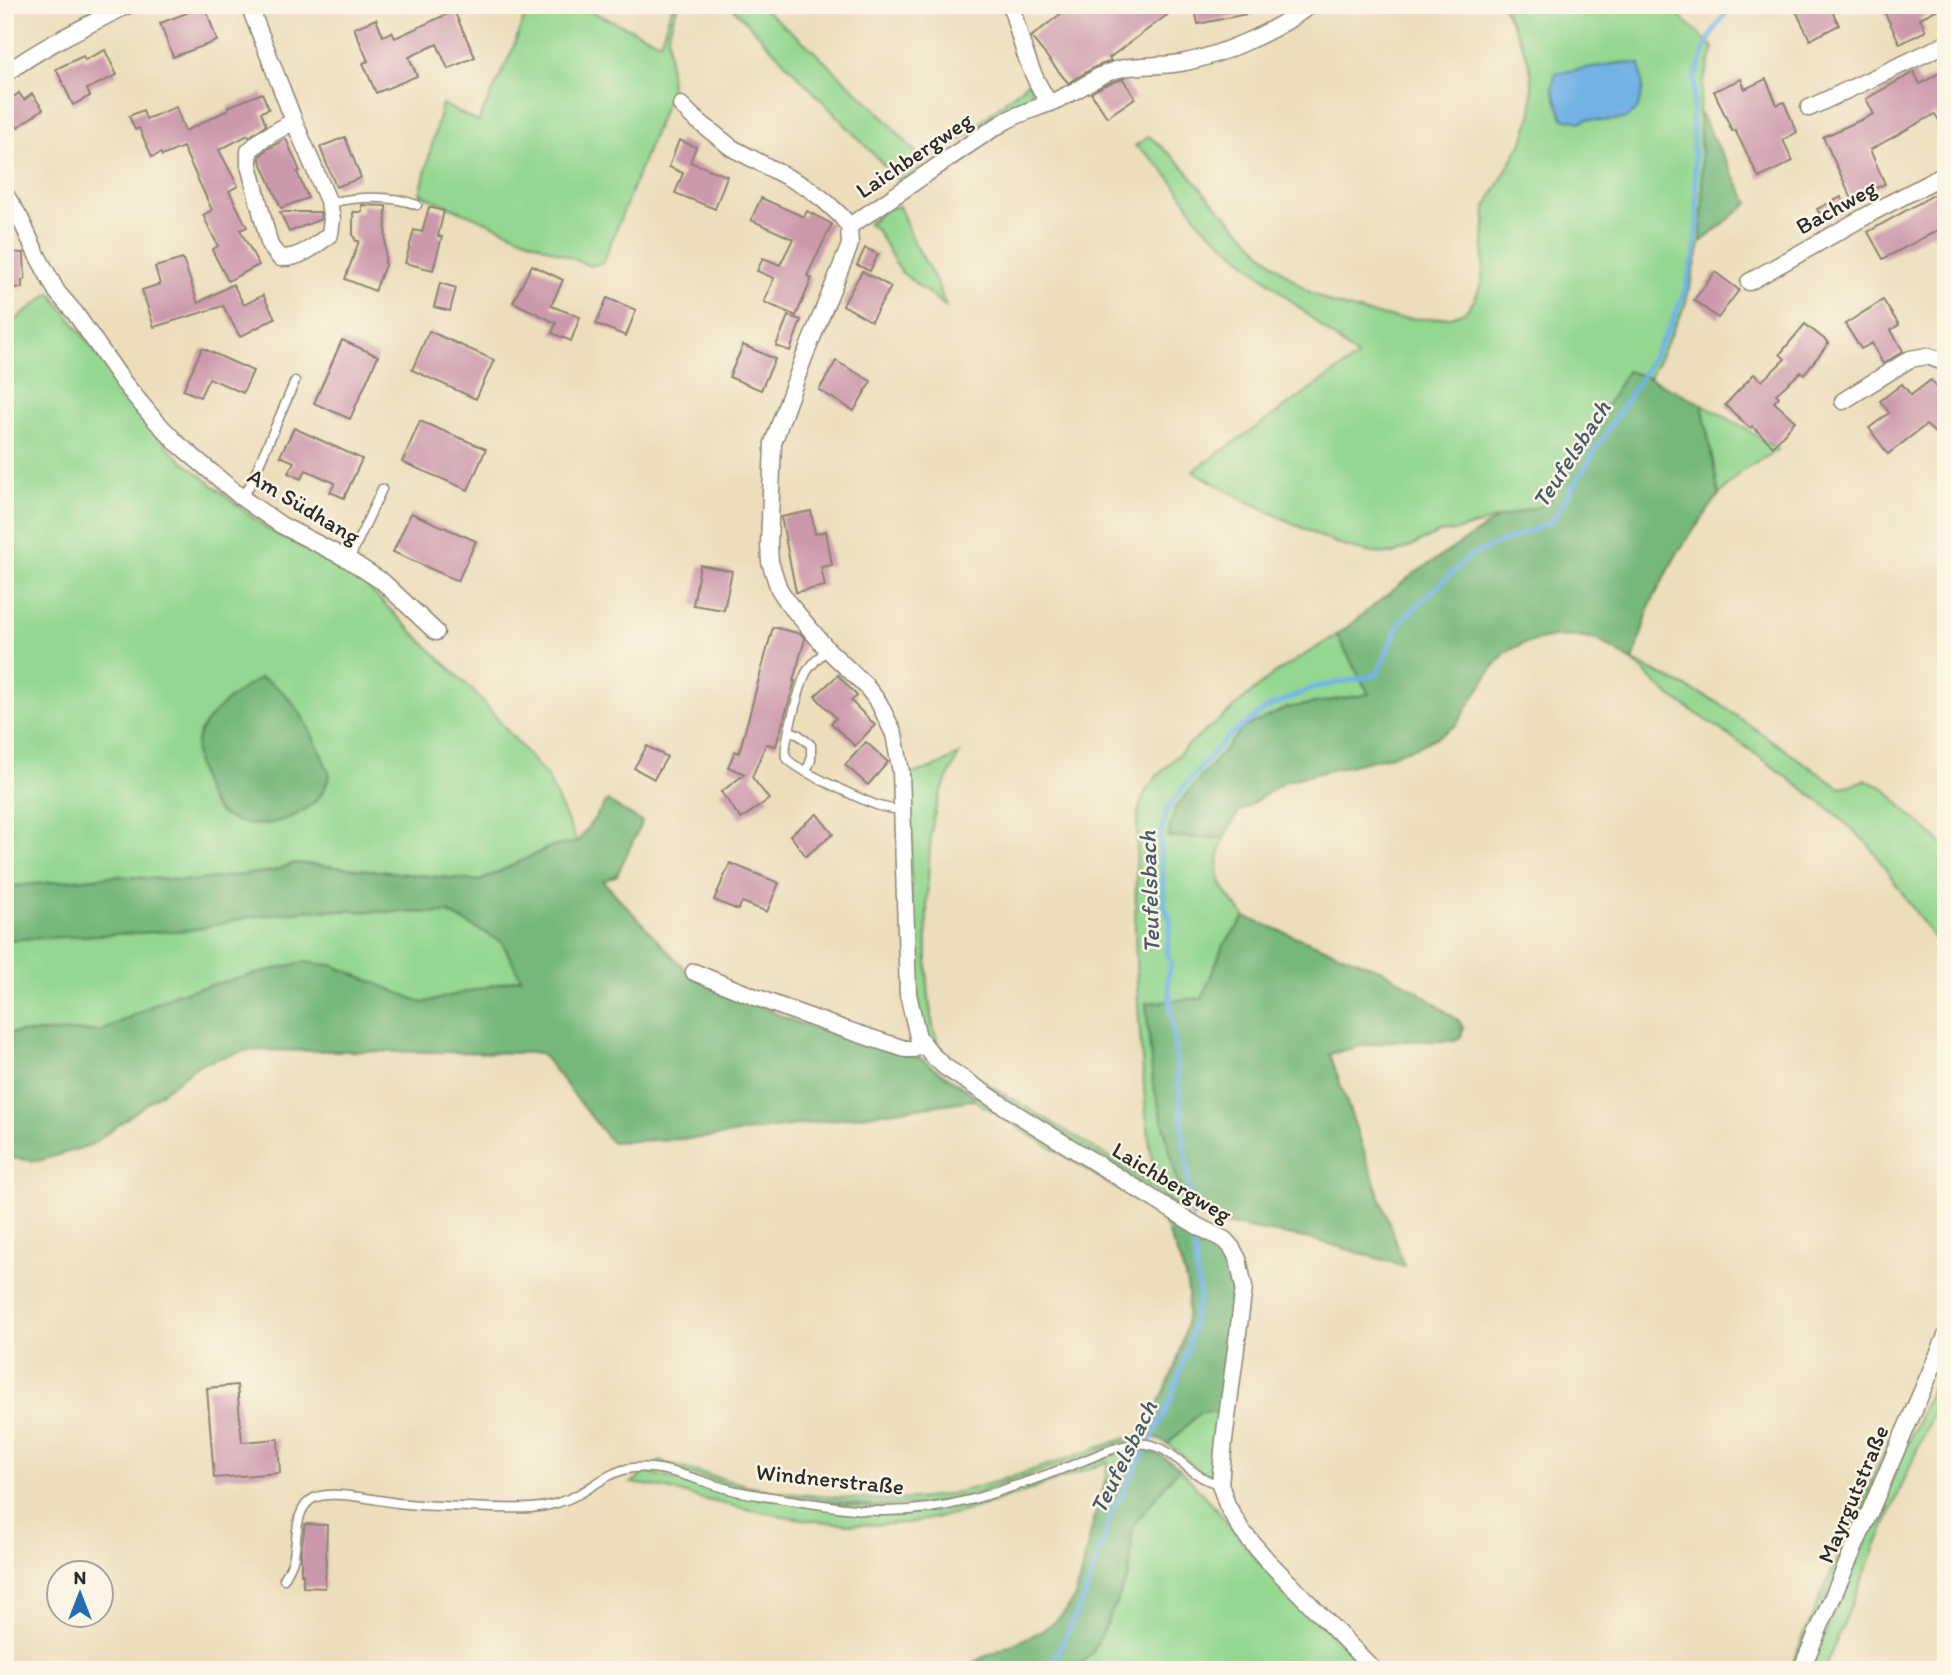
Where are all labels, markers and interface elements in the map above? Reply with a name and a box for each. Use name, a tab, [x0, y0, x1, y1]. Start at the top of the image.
street label: Laichbergweg	[850, 106, 978, 204]
street label: Bachweg	[1791, 173, 1881, 241]
water label: Teufelsbach	[1525, 395, 1617, 513]
street label: Am Südhang	[243, 462, 366, 551]
water label: Teufelsbach	[1132, 830, 1166, 954]
street label: Laichbergweg	[1107, 1135, 1237, 1229]
water label: Teufelsbach	[1083, 1395, 1163, 1518]
street label: Mayrgutstraße	[1811, 1421, 1895, 1567]
street label: Windnerstraße	[754, 1457, 906, 1501]
north arrow	[46, 1560, 116, 1630]
text: N	[74, 1566, 86, 1589]

